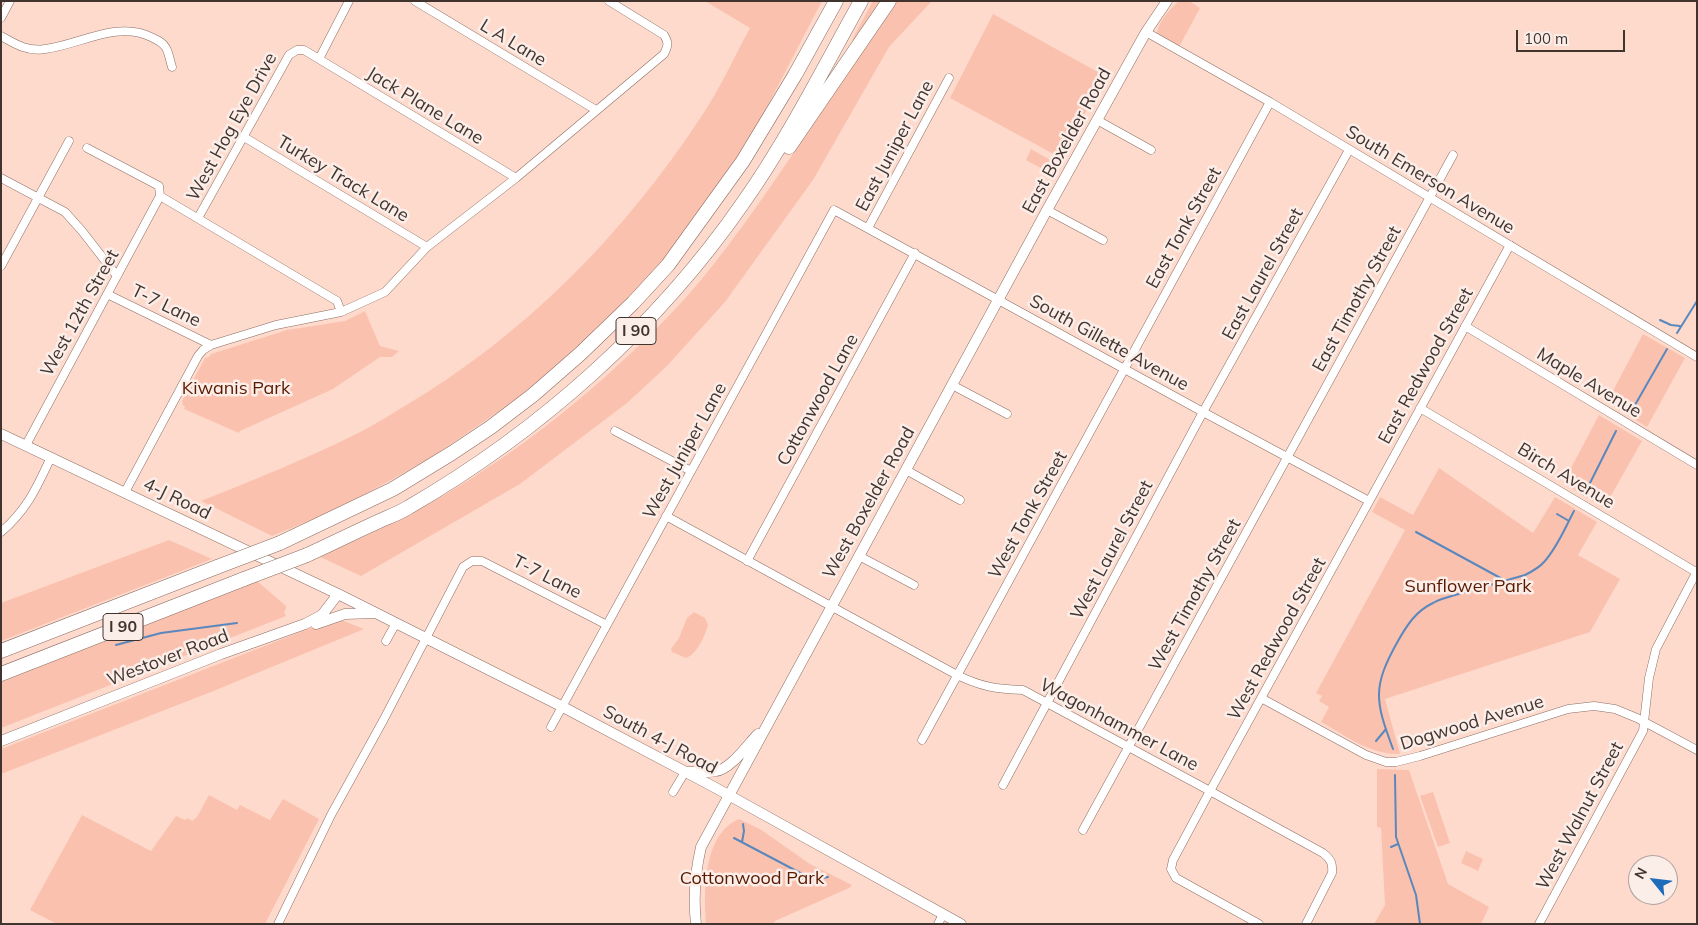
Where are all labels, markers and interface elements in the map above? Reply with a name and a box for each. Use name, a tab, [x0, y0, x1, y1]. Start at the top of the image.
street label: L A Lane	[476, 15, 550, 71]
scale bar	[1518, 20, 1627, 52]
text: 100 m	[1524, 29, 1568, 48]
street label: West Hog Eye Drive	[182, 49, 282, 205]
street label: Jack Plane Lane	[363, 63, 487, 149]
street label: East Boxelder Road	[1018, 65, 1116, 217]
street label: East Juniper Lane	[851, 77, 939, 215]
street label: South Emerson Avenue	[1342, 121, 1518, 239]
street label: Turkey Track Lane	[273, 131, 413, 227]
street label: East Tonk Street	[1142, 164, 1226, 292]
street label: East Laurel Street	[1218, 204, 1308, 344]
street label: East Timothy Street	[1308, 222, 1406, 376]
street label: West 12th Street	[36, 246, 124, 380]
street label: T-7 Lane	[128, 280, 204, 332]
street label: East Redwood Street	[1374, 284, 1478, 448]
street label: South Gillette Avenue	[1026, 290, 1192, 396]
road number: I 90	[616, 318, 656, 344]
street label: Cottonwood Lane	[773, 330, 863, 470]
street label: Maple Avenue	[1533, 343, 1645, 423]
park label: Kiwanis Park	[182, 378, 290, 400]
street label: West Juniper Lane	[639, 379, 731, 523]
street label: West Boxelder Road	[818, 423, 920, 583]
street label: Birch Avenue	[1513, 438, 1619, 514]
street label: West Tonk Street	[984, 447, 1072, 583]
street label: 4-J Road	[140, 473, 214, 525]
street label: West Laurel Street	[1066, 477, 1158, 623]
street label: West Timothy Street	[1144, 515, 1246, 675]
street label: T-7 Lane	[509, 551, 585, 603]
street label: West Redwood Street	[1223, 554, 1331, 724]
park label: Sunflower Park	[1404, 576, 1532, 598]
road number: I 90	[103, 614, 143, 640]
street label: Westover Road	[104, 625, 232, 691]
street label: Wagonhammer Lane	[1036, 674, 1202, 776]
street label: Dogwood Avenue	[1398, 691, 1546, 755]
street label: South 4-J Road	[599, 701, 721, 779]
street label: West Walnut Street	[1532, 738, 1628, 894]
north arrow	[1628, 855, 1678, 905]
text: N	[1630, 864, 1651, 882]
park label: Cottonwood Park	[680, 868, 824, 890]

